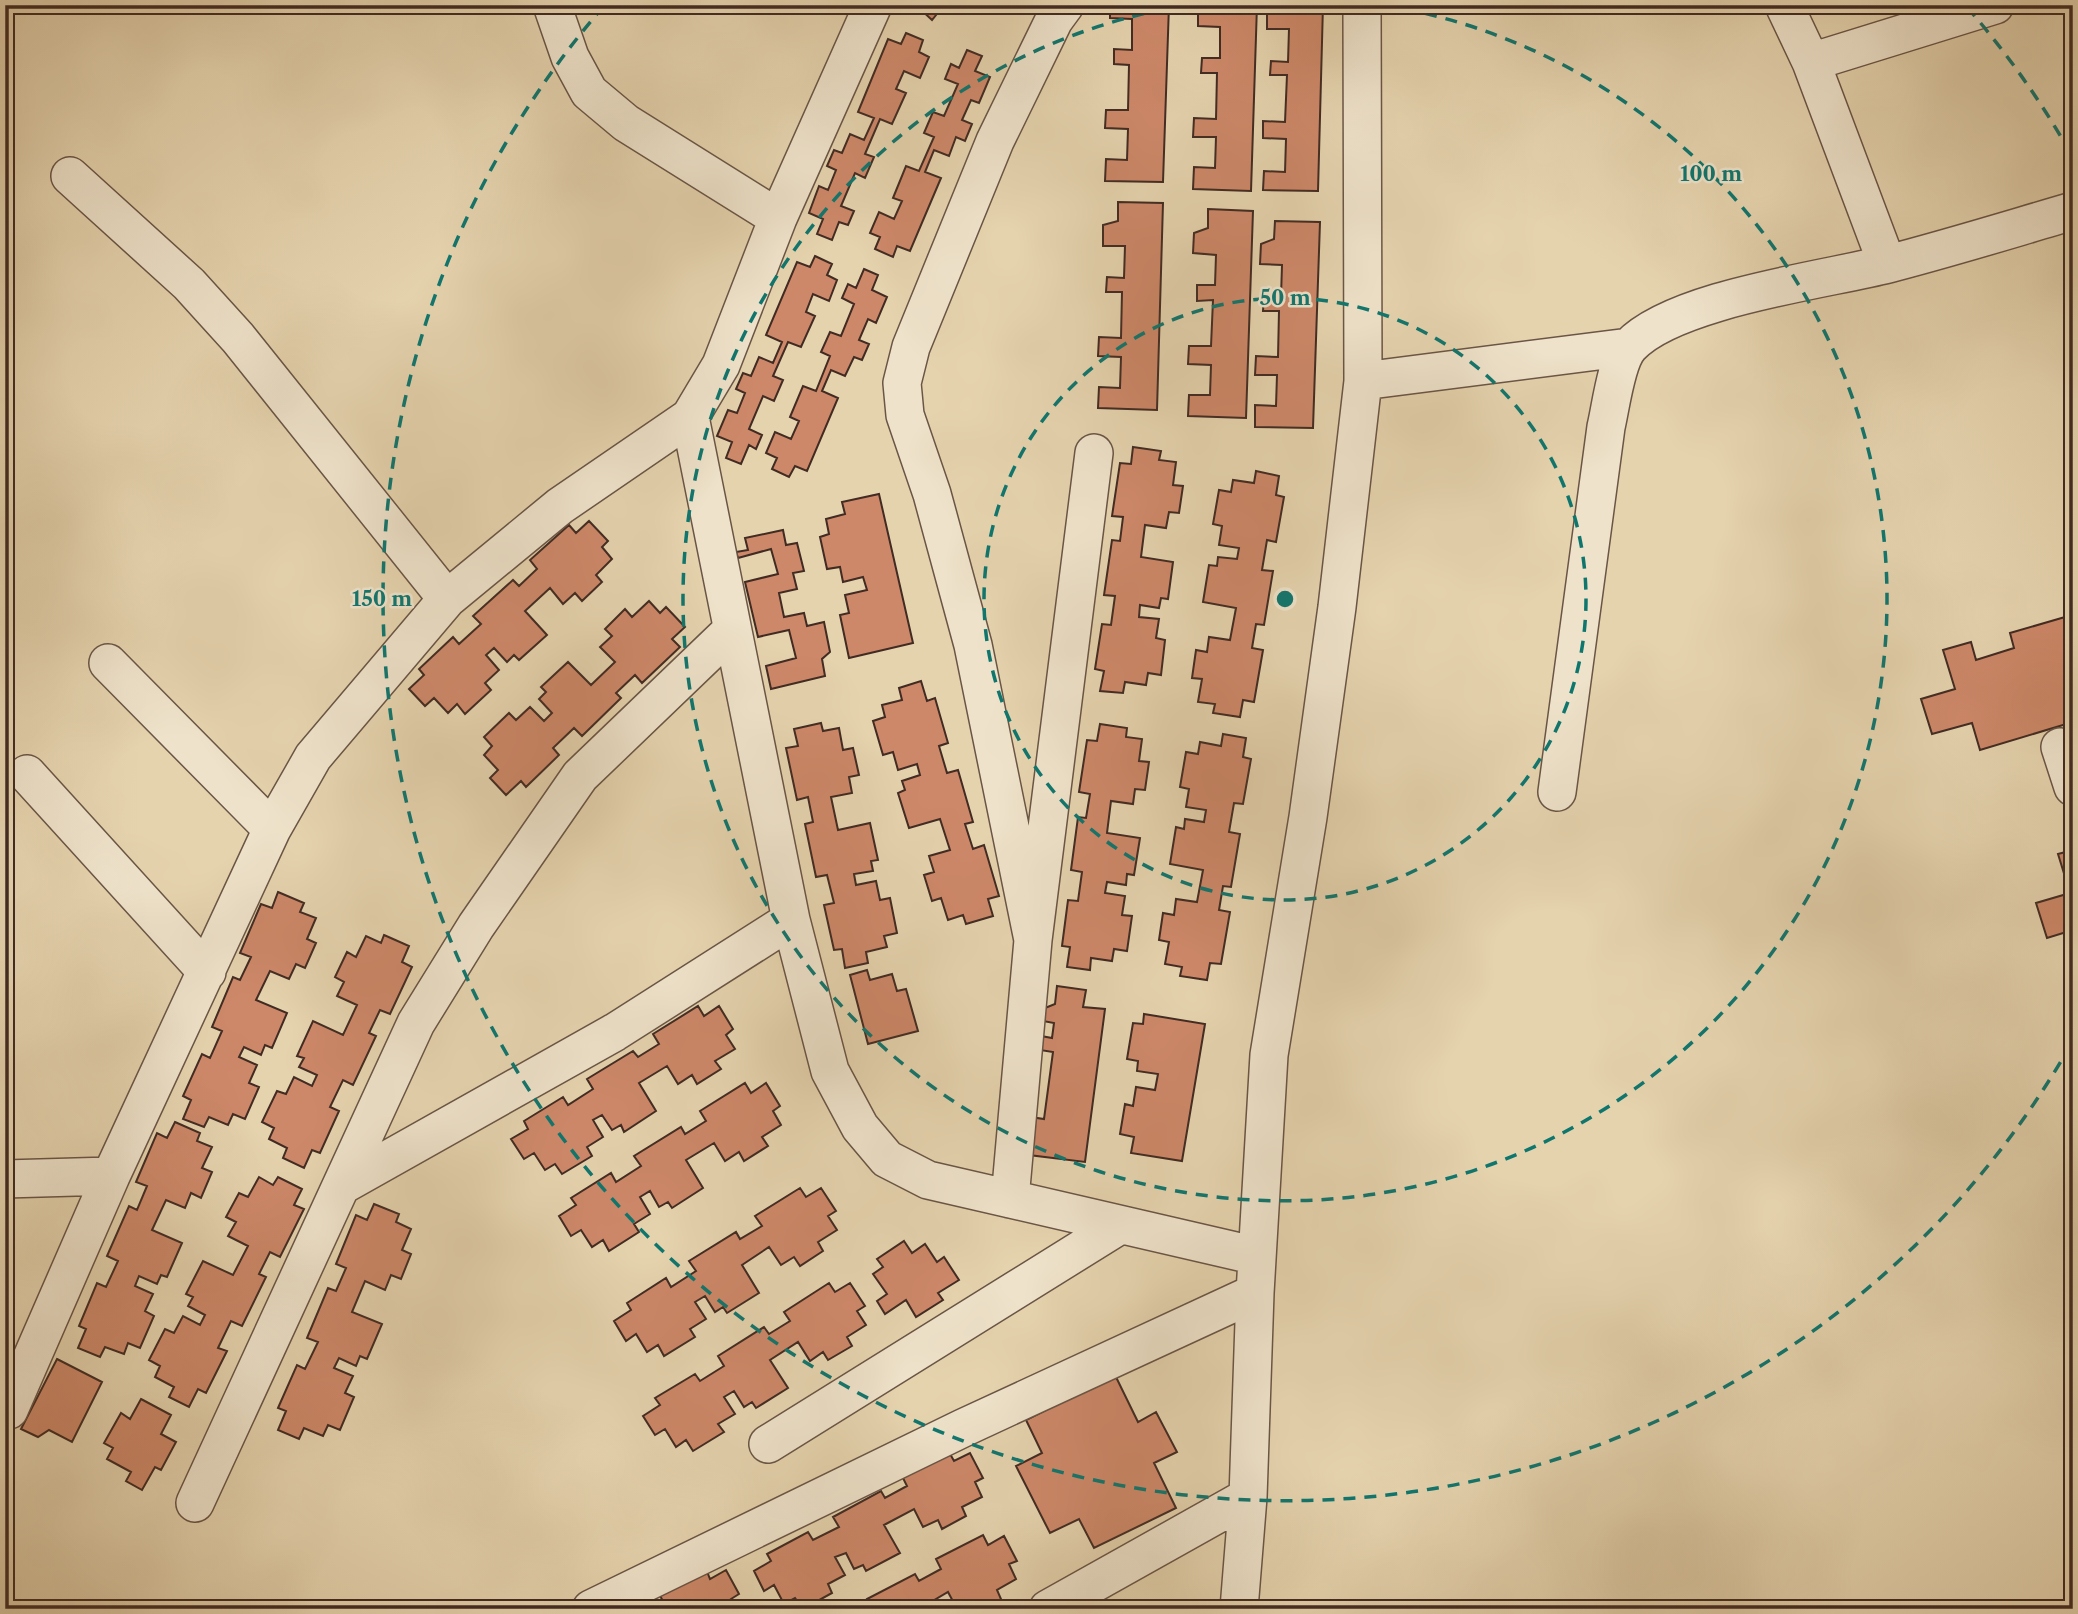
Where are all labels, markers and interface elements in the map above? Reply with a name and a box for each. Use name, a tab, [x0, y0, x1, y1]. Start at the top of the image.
text: 100 m	[1680, 161, 1742, 186]
text: 50 m	[1259, 285, 1311, 310]
text: 150 m	[352, 586, 412, 611]
centre of rings	[1273, 587, 1297, 611]

